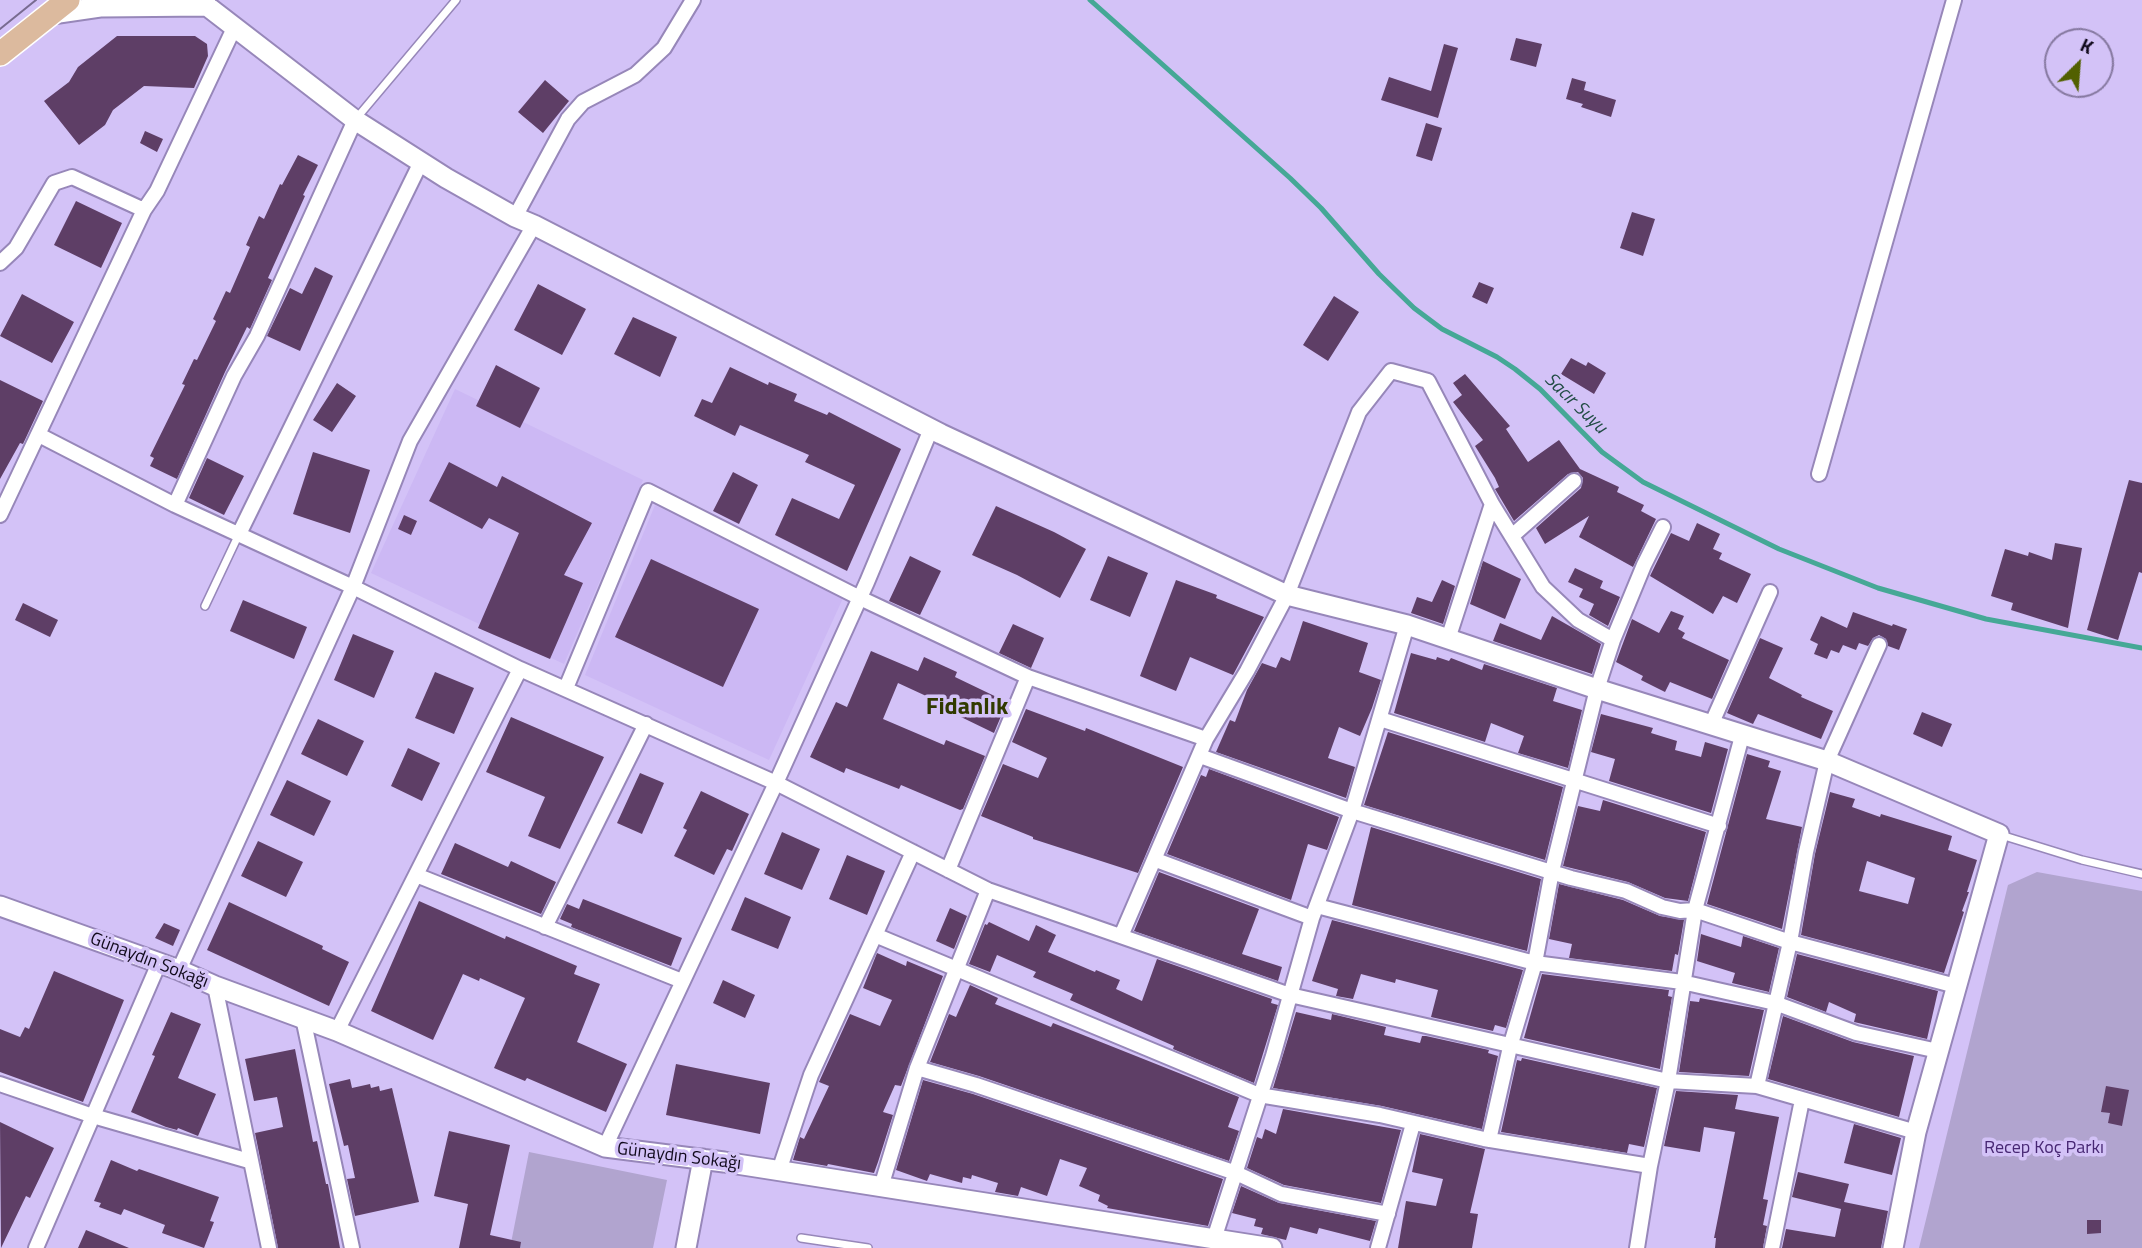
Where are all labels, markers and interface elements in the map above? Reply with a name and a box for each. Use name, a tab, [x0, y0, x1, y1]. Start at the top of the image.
north arrow	[2044, 28, 2114, 98]
text: K	[2076, 30, 2098, 61]
water label: Sacır Suyu	[1539, 369, 1611, 439]
district label: Fidanlık	[926, 694, 1008, 722]
street label: Günaydın Sokağı	[87, 929, 211, 993]
park label: Recep Koç Parkı	[1984, 1138, 2104, 1160]
street label: Günaydın Sokağı	[616, 1139, 742, 1175]

